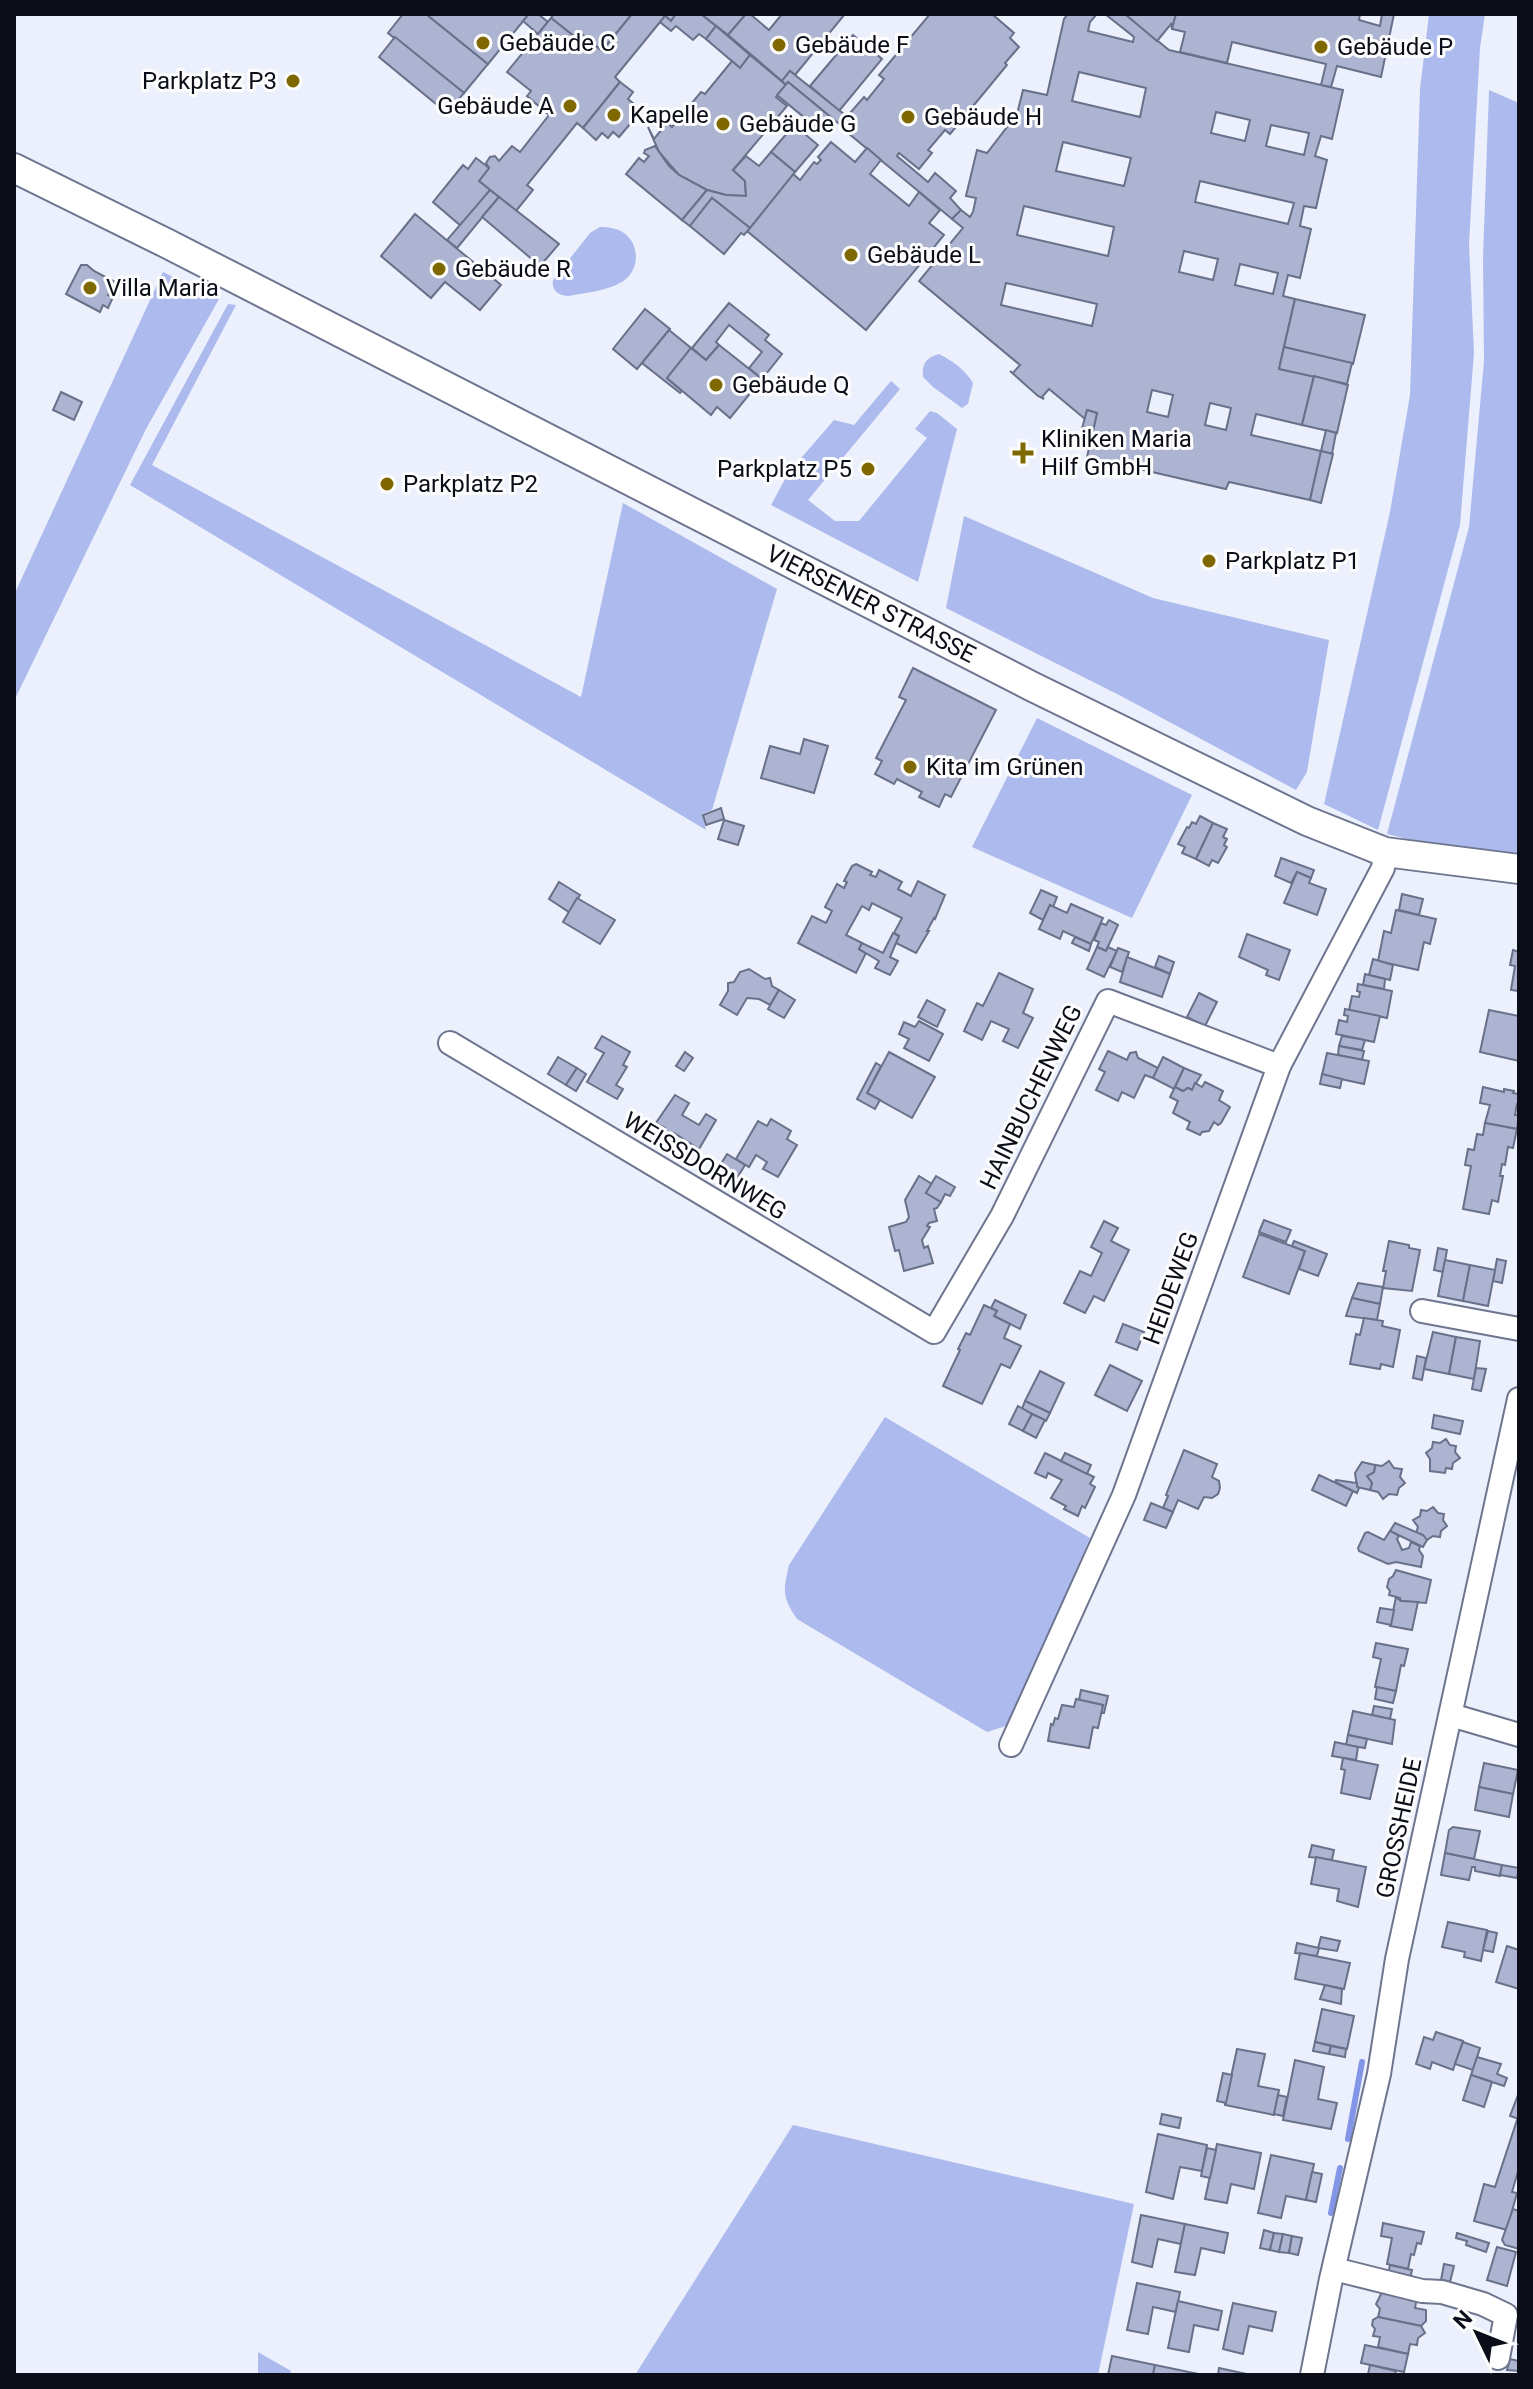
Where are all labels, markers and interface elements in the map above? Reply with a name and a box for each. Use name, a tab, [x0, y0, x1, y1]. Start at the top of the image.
place label: Gebäude C	[499, 29, 616, 57]
place label: Gebäude F	[795, 31, 909, 59]
place label: Gebäude P	[1337, 33, 1453, 61]
marker: Gebäude C	[474, 34, 492, 52]
marker: Gebäude F	[770, 36, 788, 54]
marker: Gebäude P	[1312, 38, 1330, 56]
place label: Parkplatz P3	[142, 67, 277, 95]
marker: Parkplatz P3	[284, 72, 302, 90]
place label: Gebäude A	[437, 92, 554, 120]
marker: Gebäude A	[561, 97, 579, 115]
place label: Kapelle	[630, 101, 709, 129]
place label: Gebäude H	[924, 103, 1042, 131]
marker: Kapelle	[605, 106, 623, 124]
marker: Gebäude H	[899, 108, 917, 126]
place label: Gebäude G	[739, 110, 856, 138]
marker: Gebäude G	[714, 115, 732, 133]
place label: Gebäude L	[867, 241, 981, 269]
marker: Gebäude L	[842, 246, 860, 264]
place label: Gebäude R	[455, 255, 571, 283]
marker: Gebäude R	[430, 260, 448, 278]
place label: Villa Maria	[106, 274, 219, 302]
marker: Villa Maria	[81, 279, 99, 297]
place label: Gebäude Q	[732, 371, 850, 399]
marker: Gebäude Q	[707, 376, 725, 394]
place label: Kliniken Maria Hilf GmbH	[1041, 425, 1192, 481]
marker: Kliniken Maria Hilf GmbH	[1012, 442, 1034, 464]
place label: Parkplatz P5	[717, 455, 852, 483]
marker: Parkplatz P5	[859, 460, 877, 478]
place label: Parkplatz P2	[403, 470, 538, 498]
marker: Parkplatz P2	[378, 475, 396, 493]
street label: VIERSENER STRASSE	[762, 539, 980, 669]
place label: Parkplatz P1	[1225, 547, 1360, 575]
marker: Parkplatz P1	[1200, 552, 1218, 570]
place label: Kita im Grünen	[926, 753, 1084, 781]
marker: Kita im Grünen	[901, 758, 919, 776]
street label: HAINBUCHENWEG	[974, 1000, 1088, 1194]
street label: WEISSDORNWEG	[618, 1106, 792, 1226]
street label: HEIDEWEG	[1138, 1228, 1204, 1348]
street label: GROSSHEIDE	[1370, 1755, 1428, 1901]
north arrow	[1437, 2293, 1517, 2373]
text: N	[1448, 2305, 1477, 2334]

